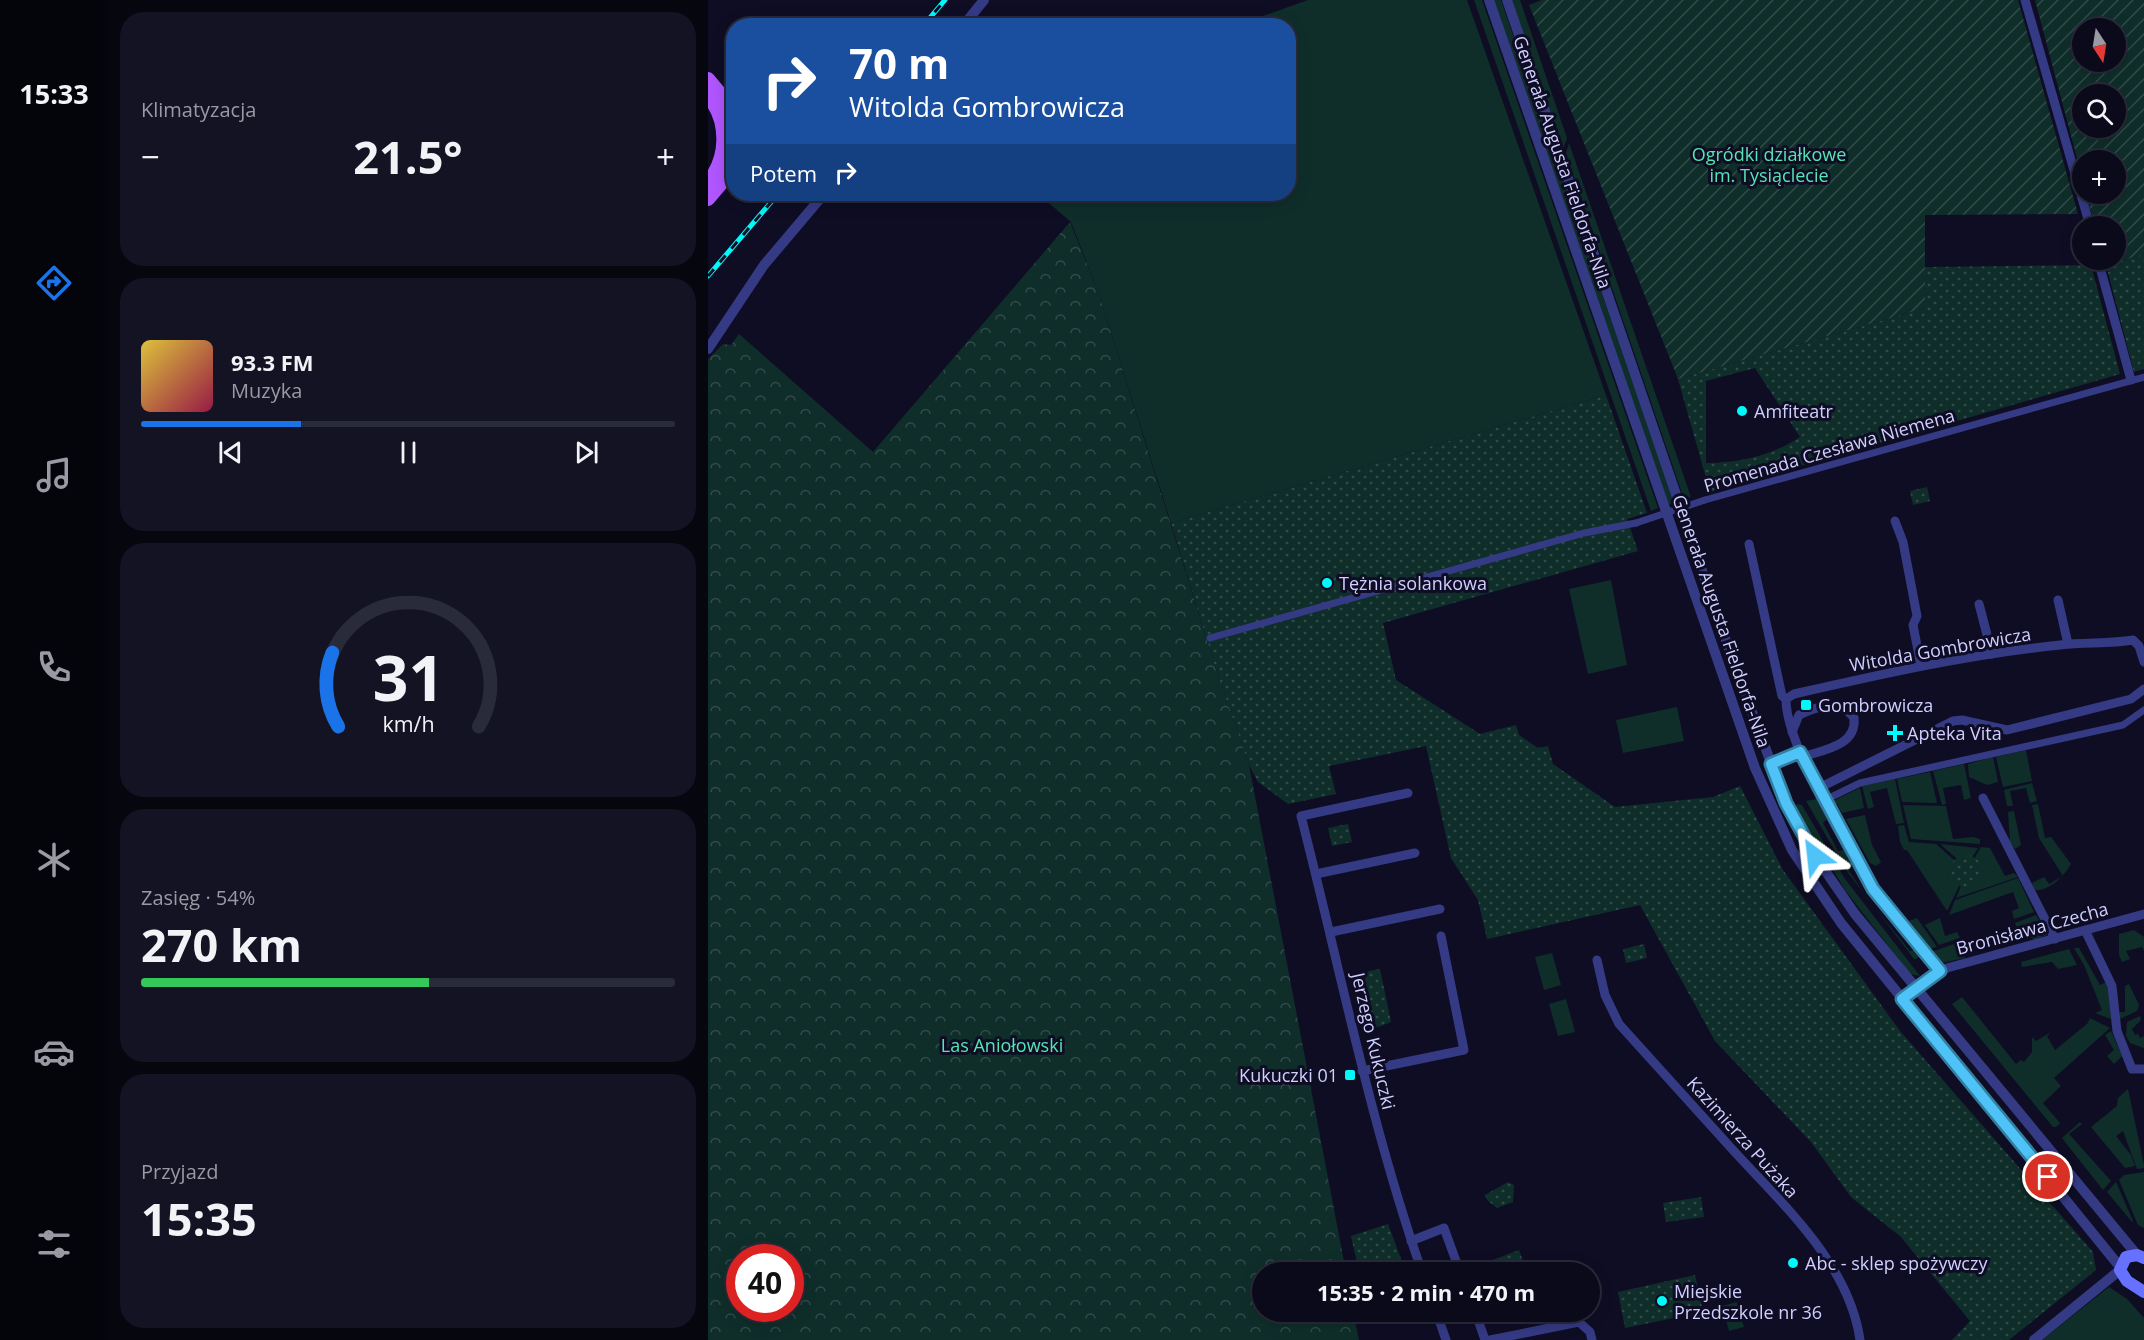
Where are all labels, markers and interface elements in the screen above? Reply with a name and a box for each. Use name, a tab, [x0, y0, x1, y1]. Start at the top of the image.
north arrow	[2072, 18, 2126, 72]
map controls	[2072, 18, 2126, 270]
street label: Generała Augusta Fieldorfa-Nila	[1508, 32, 1618, 292]
text: 70 m	[849, 34, 949, 91]
icon: right	[750, 42, 828, 120]
text: 15:33	[19, 75, 89, 112]
button: search	[2072, 84, 2126, 138]
text: Witolda Gombrowicza	[849, 88, 1125, 125]
text: Klimatyzacja	[141, 96, 256, 123]
text: 21.5°	[353, 126, 463, 187]
text: −	[141, 134, 160, 179]
text: +	[656, 134, 675, 179]
park label: Ogródki działkowe im. Tysiąclecie	[1692, 142, 1846, 187]
button: +	[2072, 150, 2126, 204]
icon: right	[829, 156, 862, 189]
text: Potem	[750, 158, 817, 188]
button: −	[2072, 216, 2126, 270]
icon: directions	[33, 262, 75, 304]
text: 93.3 FM	[231, 347, 314, 377]
text: Muzyka	[231, 377, 302, 404]
place label: Amfiteatr	[1754, 399, 1834, 423]
street label: Promenada Czesława Niemena	[1701, 403, 1957, 497]
marker: Amfiteatr	[1735, 404, 1749, 418]
icon: previous	[214, 436, 247, 469]
icon: pause	[392, 436, 425, 469]
icon: next	[570, 436, 603, 469]
icon: music	[33, 454, 75, 496]
street label: Generała Augusta Fieldorfa-Nila	[1667, 491, 1777, 751]
place label: Tężnia solankowa	[1339, 571, 1487, 595]
marker: Tężnia solankowa	[1320, 576, 1334, 590]
street label: Witolda Gombrowicza	[1847, 621, 2033, 677]
text: 31	[372, 634, 444, 719]
icon: phone	[33, 646, 75, 688]
place label: Gombrowicza	[1818, 693, 1933, 717]
marker: Gombrowicza	[1799, 698, 1813, 712]
text: km/h	[382, 709, 434, 738]
place label: Apteka Vita	[1907, 721, 2002, 745]
marker: Apteka Vita	[1888, 726, 1902, 740]
position arrow	[1783, 824, 1847, 888]
icon: climate	[33, 839, 75, 881]
text: Zasięg · 54%	[141, 884, 255, 911]
street label: Bronisława Czecha	[1953, 896, 2111, 960]
text: 270 km	[141, 914, 302, 975]
street label: Jerzego Kukuczki	[1346, 968, 1401, 1112]
icon: car	[33, 1031, 75, 1073]
park label: Las Aniołowski	[941, 1033, 1063, 1057]
place label: Kukuczki 01	[1239, 1063, 1338, 1087]
marker: Kukuczki 01	[1343, 1068, 1357, 1082]
street label: Kazimierza Pużaka	[1682, 1071, 1804, 1203]
pin	[2022, 1151, 2073, 1202]
text: Przyjazd	[141, 1158, 218, 1185]
icon: arrive	[2031, 1160, 2064, 1193]
text: 15:35	[141, 1188, 257, 1249]
icon: filters	[33, 1223, 75, 1265]
speed limit sign: 40	[726, 1244, 804, 1322]
place label: Abc - sklep spożywczy	[1805, 1251, 1988, 1275]
marker: Abc - sklep spożywczy	[1786, 1256, 1800, 1270]
text: 15:35 · 2 min · 470 m	[1317, 1277, 1535, 1307]
place label: Miejskie Przedszkole nr 36	[1674, 1279, 1822, 1324]
marker: Miejskie Przedszkole nr 36	[1655, 1294, 1669, 1308]

